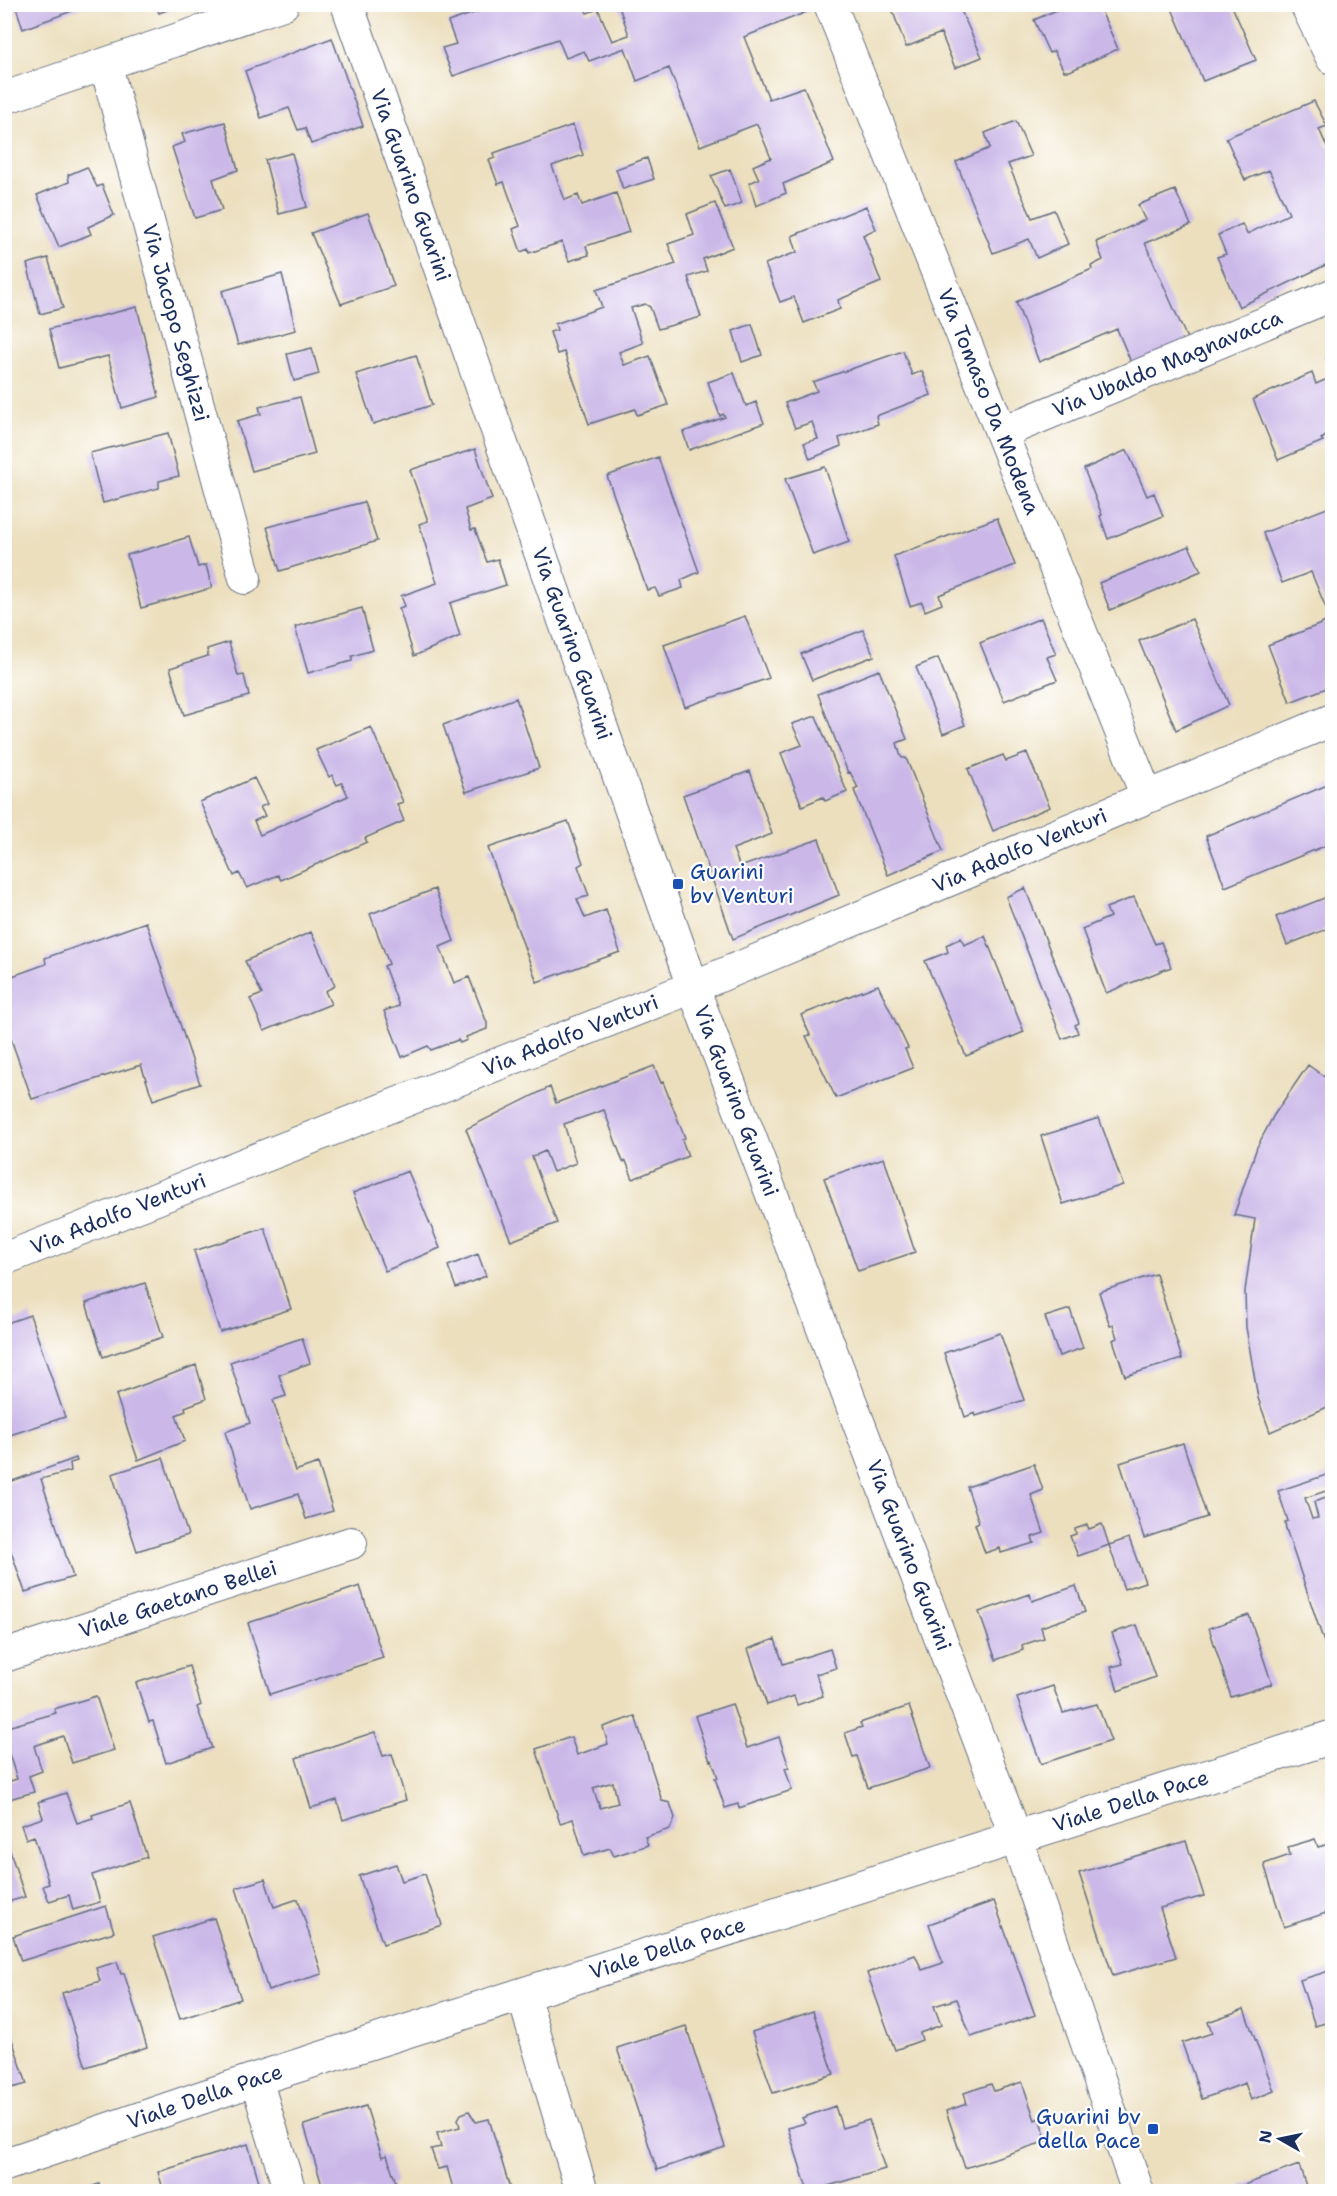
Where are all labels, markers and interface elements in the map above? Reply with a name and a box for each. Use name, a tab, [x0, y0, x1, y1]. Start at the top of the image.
street label: Via Guarino Guarini	[364, 85, 458, 285]
street label: Via Jacopo Seghizzi	[135, 221, 216, 425]
street label: Via Tomaso Da Modena	[931, 284, 1047, 519]
street label: Via Ubaldo Magnavacca	[1048, 303, 1286, 424]
street label: Via Guarino Guarini	[525, 543, 619, 744]
street label: Via Adolfo Venturi	[928, 801, 1112, 899]
place label: Guarini bv Venturi	[690, 858, 794, 910]
marker: Guarini bv Venturi	[671, 877, 685, 891]
street label: Via Adolfo Venturi	[478, 988, 663, 1083]
street label: Via Guarino Guarini	[687, 1001, 785, 1200]
street label: Via Adolfo Venturi	[26, 1166, 211, 1261]
street label: Via Guarino Guarini	[860, 1456, 958, 1655]
street label: Viale Gaetano Bellei	[75, 1554, 281, 1645]
street label: Viale Della Pace	[1049, 1763, 1212, 1839]
street label: Viale Della Pace	[586, 1910, 749, 1986]
street label: Viale Della Pace	[123, 2058, 286, 2136]
place label: Guarini bv della Pace	[1036, 2103, 1141, 2155]
north arrow	[1250, 2109, 1310, 2169]
marker: Guarini bv della Pace	[1146, 2122, 1160, 2136]
text: N	[1254, 2129, 1277, 2145]

